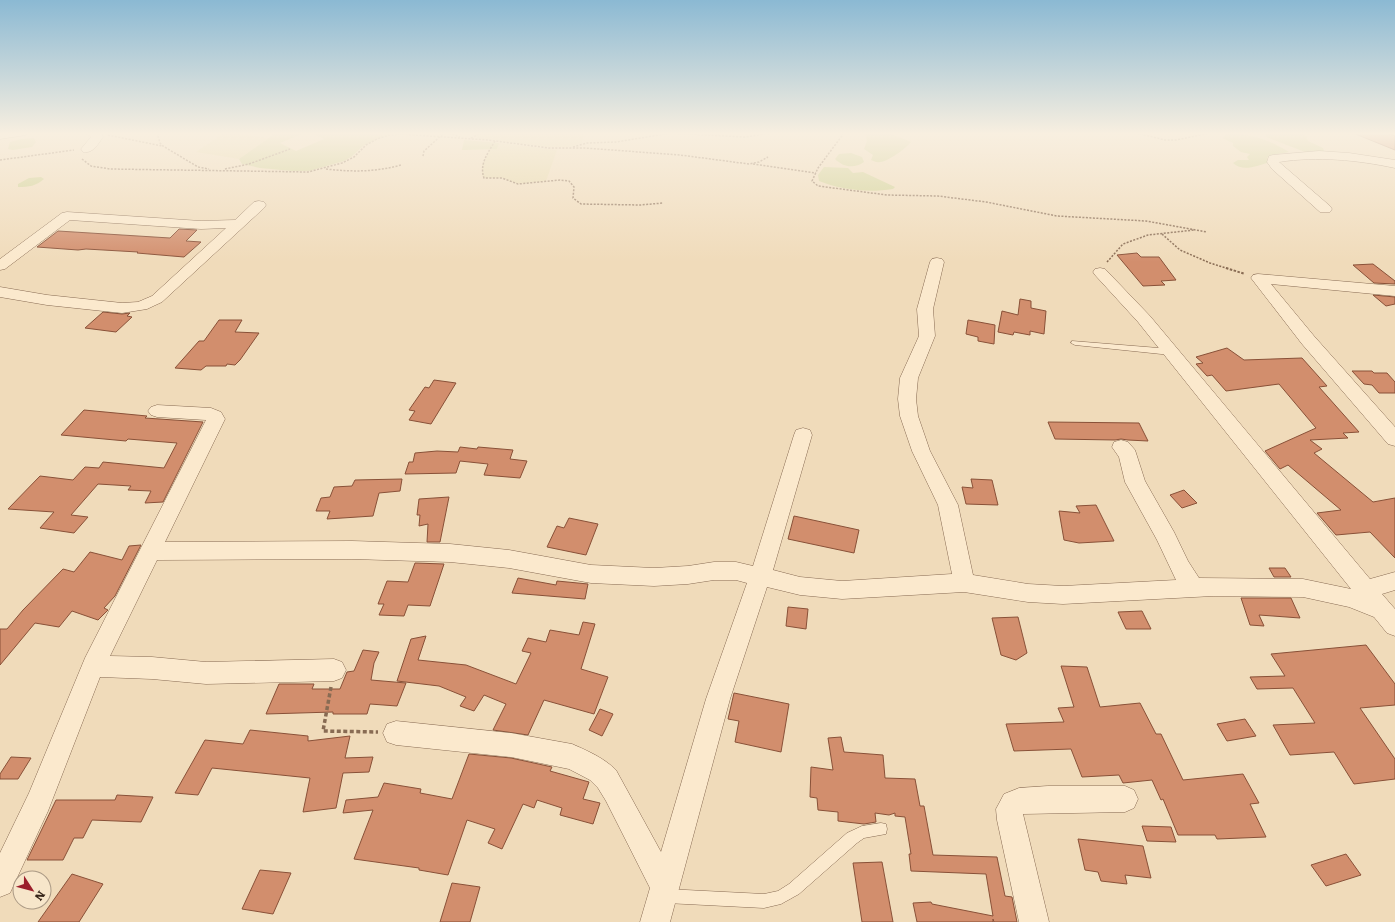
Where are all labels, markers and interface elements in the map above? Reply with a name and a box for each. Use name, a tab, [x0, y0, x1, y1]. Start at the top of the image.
north arrow	[12, 870, 52, 910]
text: N	[32, 888, 50, 905]

